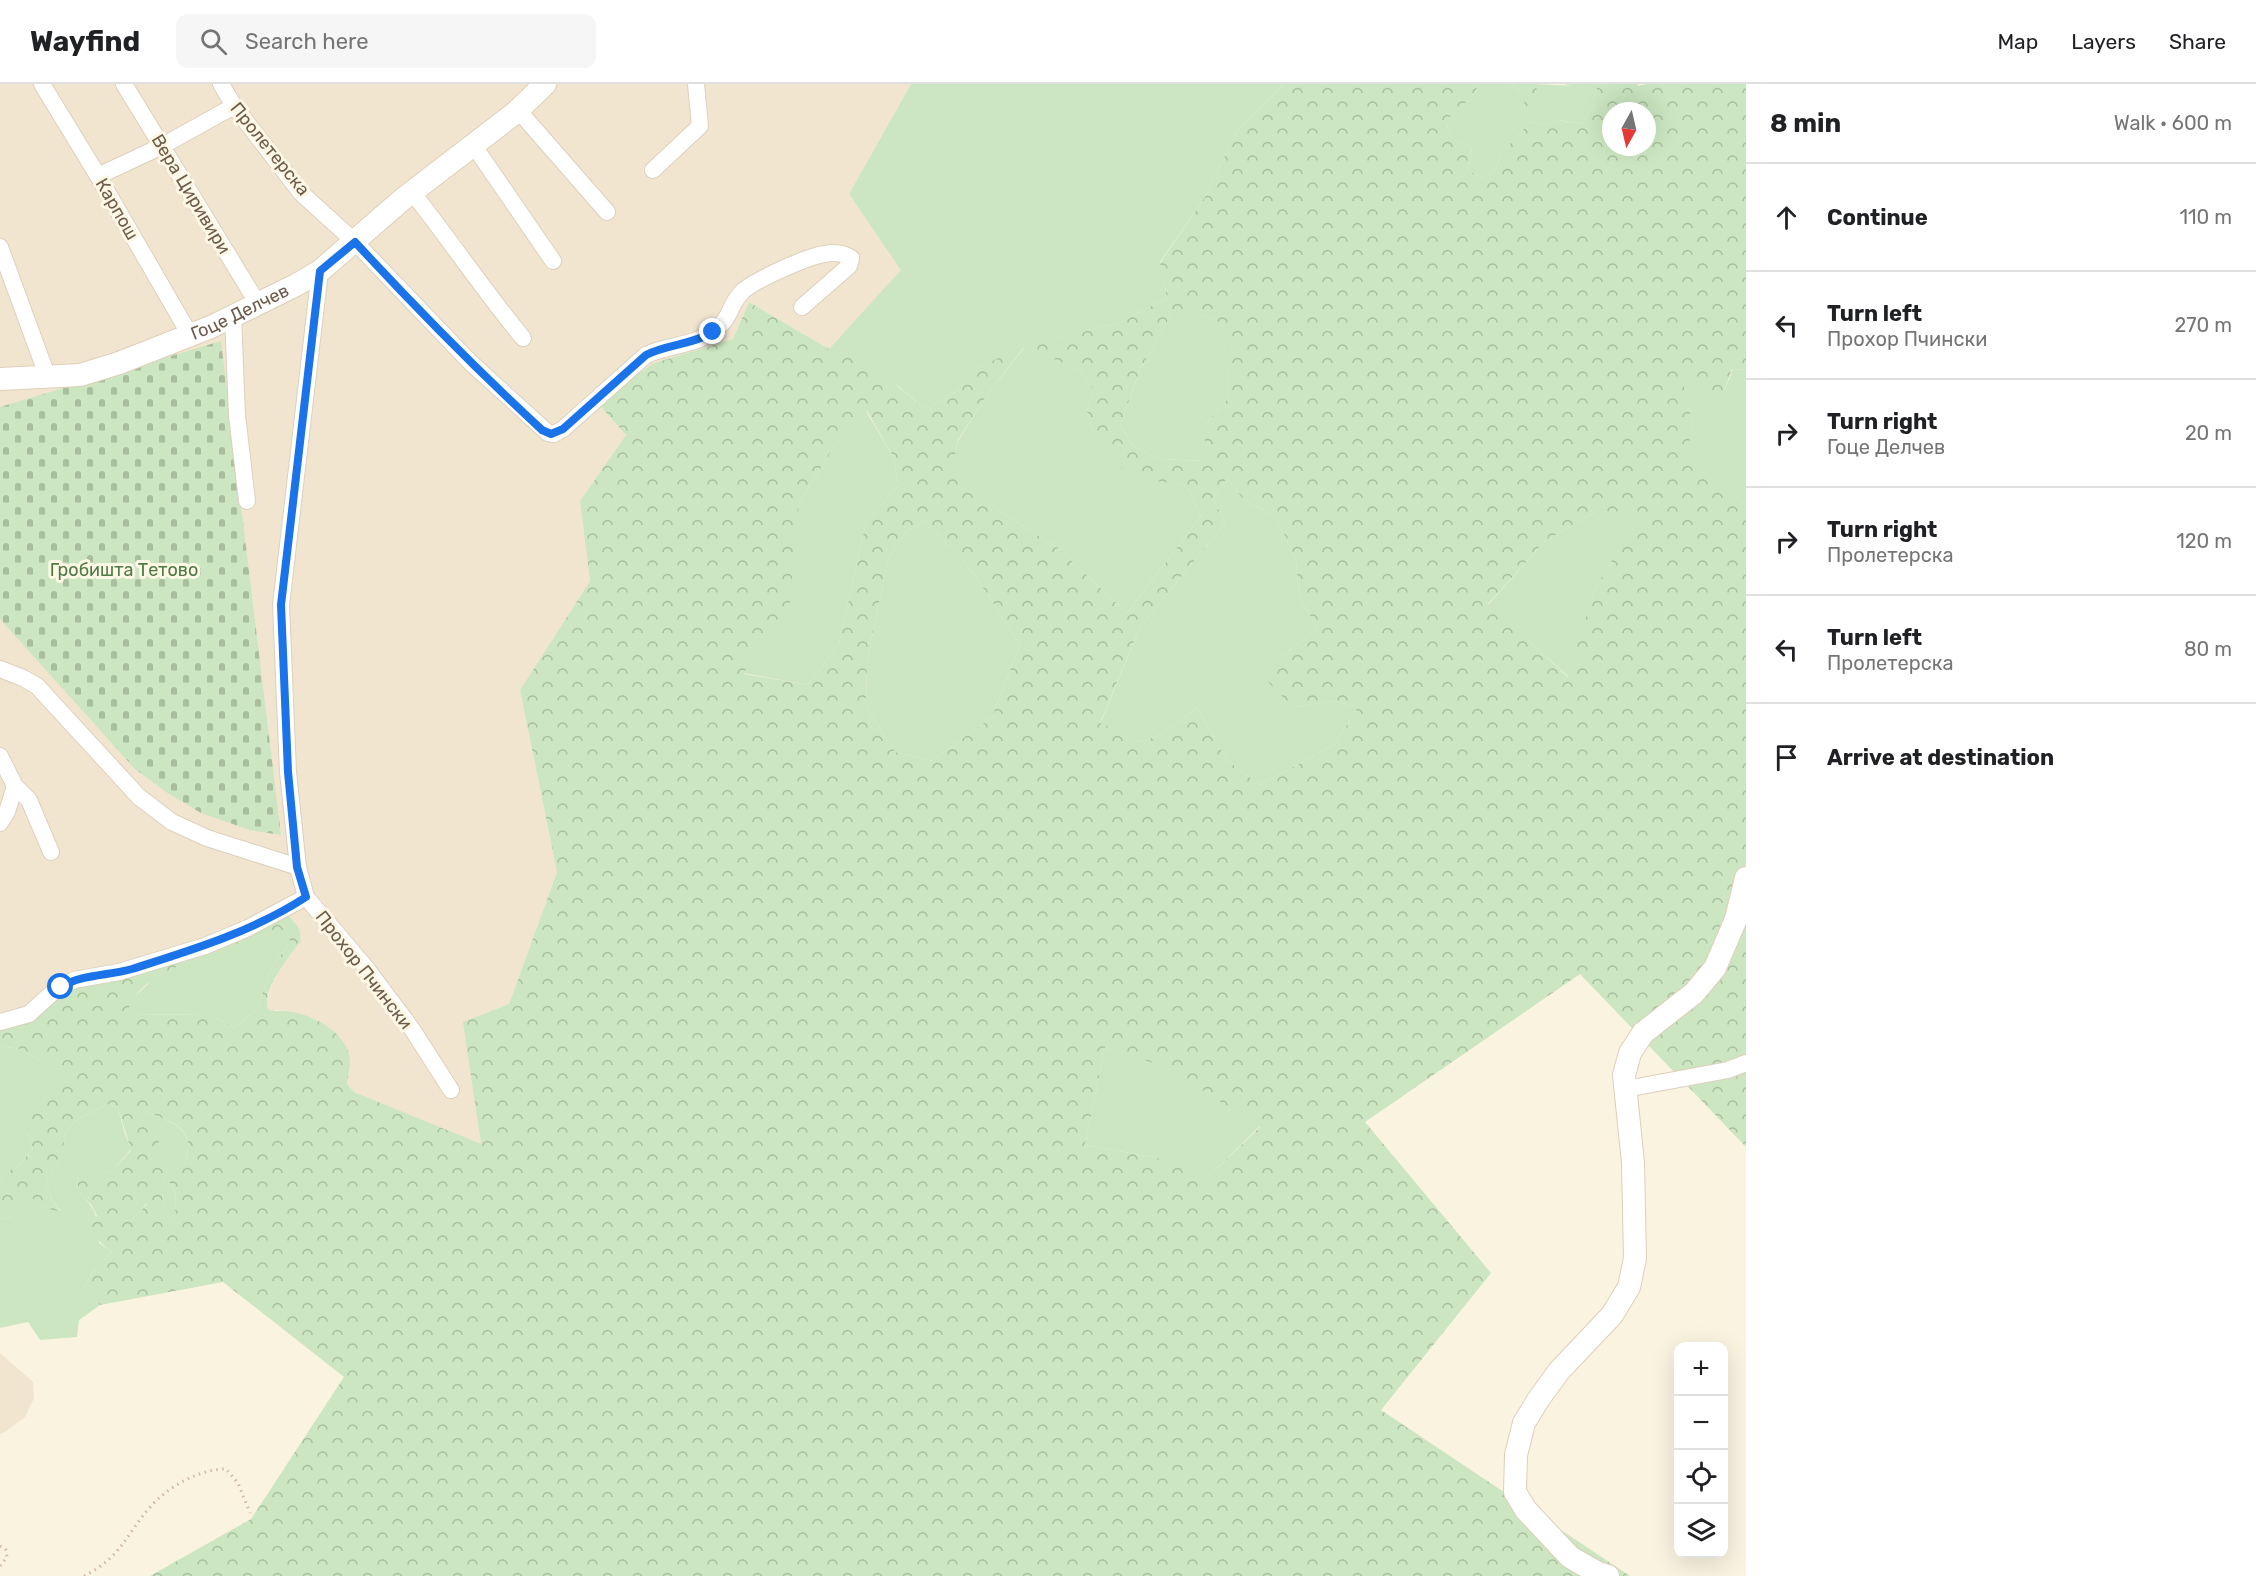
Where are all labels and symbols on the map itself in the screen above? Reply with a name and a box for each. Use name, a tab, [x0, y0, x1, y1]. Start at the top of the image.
street label: Пролетерска	[226, 98, 314, 200]
north arrow	[1602, 102, 1656, 156]
street label: Вера Циривири	[147, 130, 235, 258]
street label: Карпош	[91, 174, 143, 244]
street label: Гоце Делчев	[187, 279, 293, 345]
route end	[699, 318, 725, 344]
park label: Гробишта Тетово	[50, 559, 198, 581]
street label: Прохор Пчински	[311, 906, 417, 1034]
route start	[47, 973, 73, 999]

